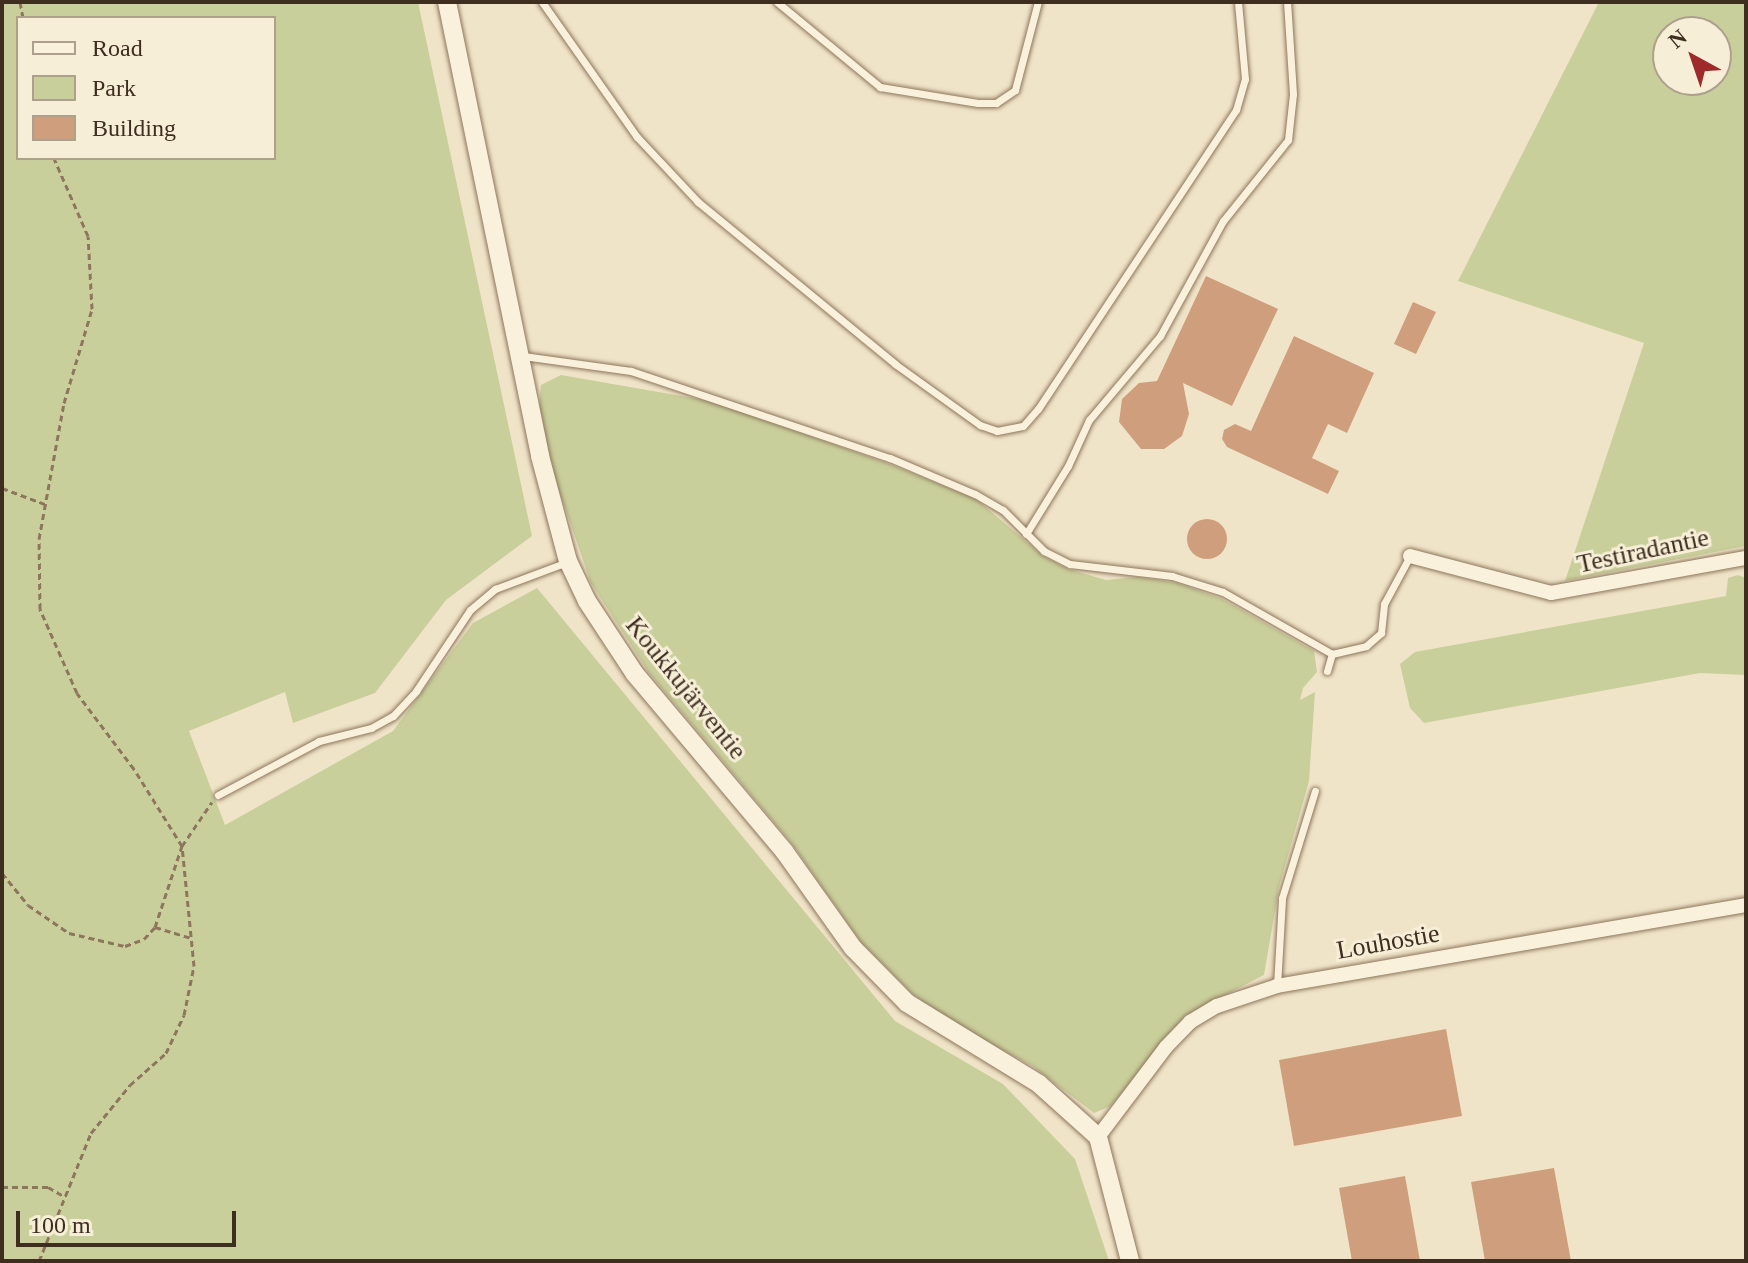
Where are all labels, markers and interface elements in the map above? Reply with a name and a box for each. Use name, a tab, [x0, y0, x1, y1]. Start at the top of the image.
legend	[16, 16, 276, 160]
north arrow	[1652, 16, 1732, 96]
text: N	[1663, 24, 1692, 53]
text: Road	[92, 35, 143, 61]
text: Park	[92, 75, 136, 101]
text: Building	[92, 115, 176, 141]
street label: Testiradantie	[1574, 522, 1712, 580]
street label: Koukkujärventie	[619, 610, 753, 766]
street label: Louhostie	[1334, 918, 1442, 966]
scale bar	[20, 1195, 240, 1245]
text: 100 m	[30, 1212, 91, 1238]

